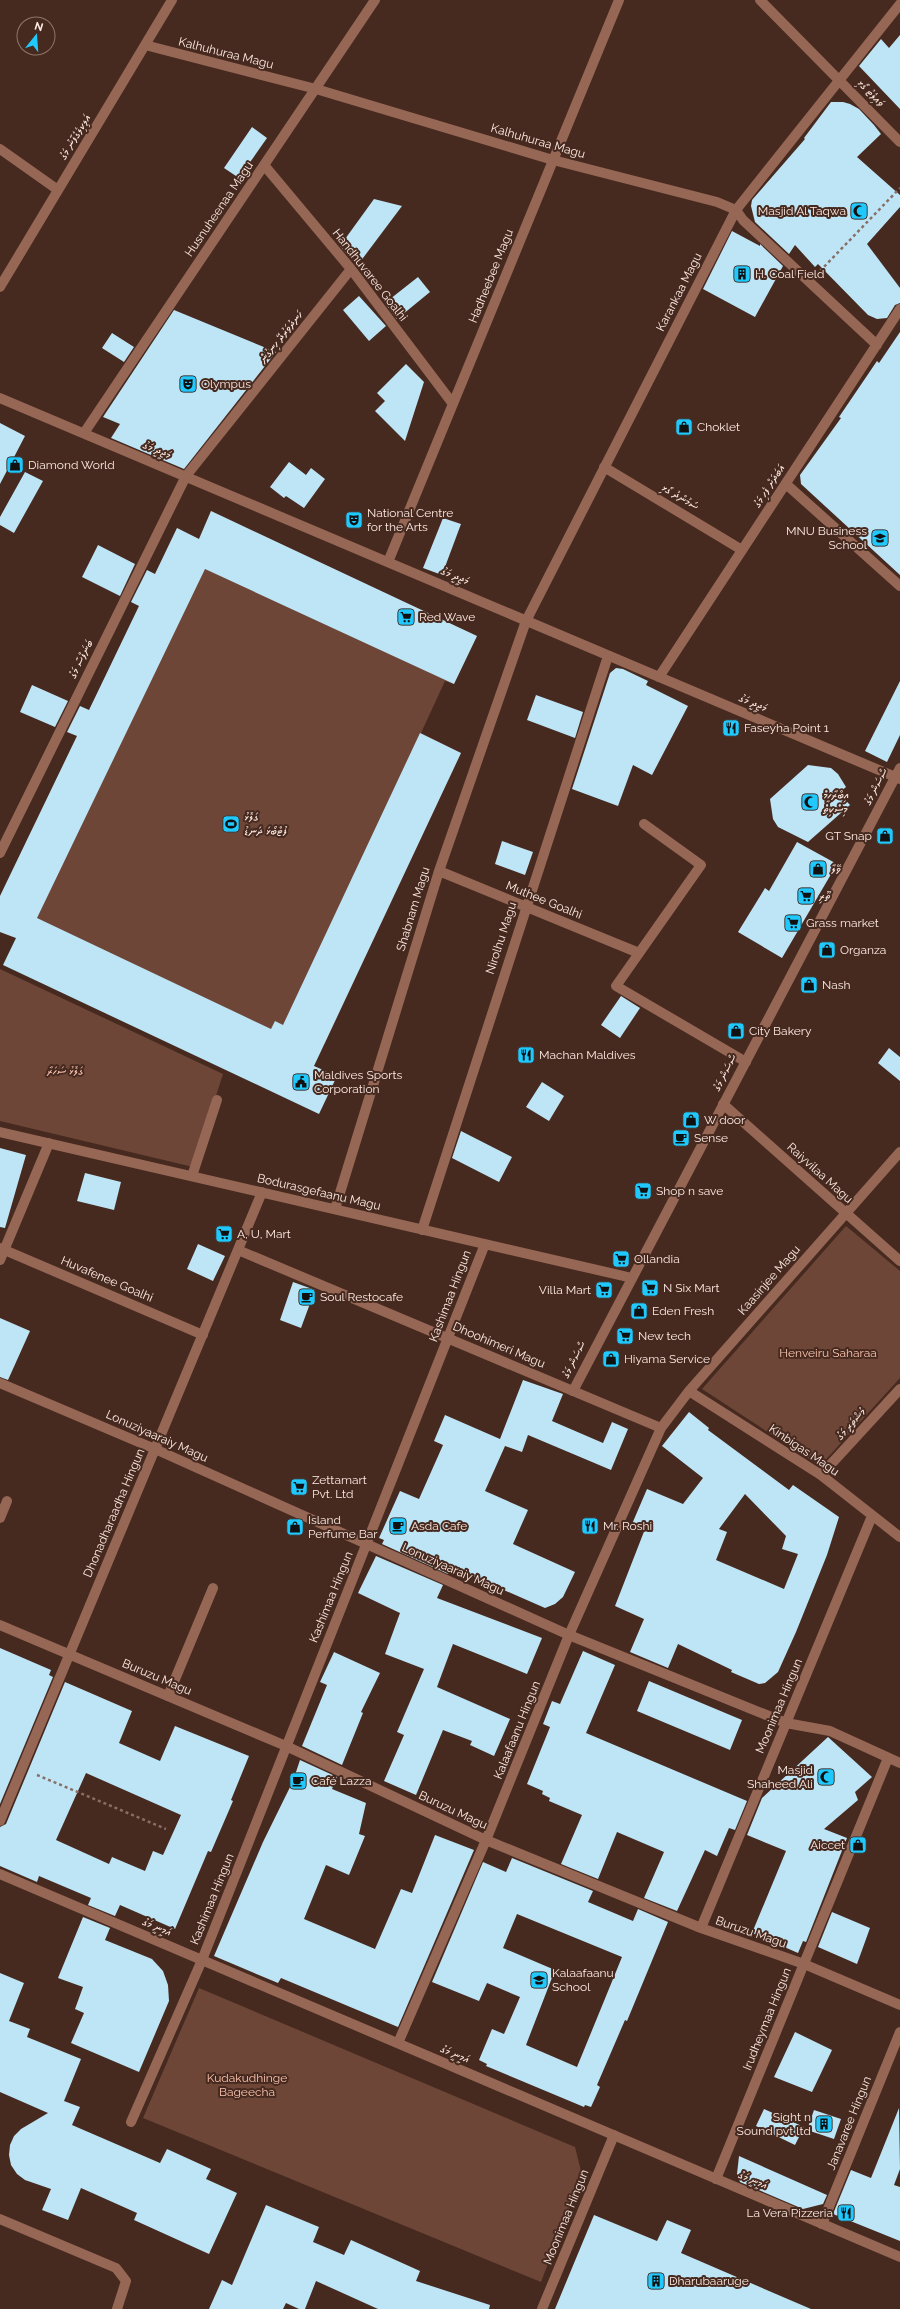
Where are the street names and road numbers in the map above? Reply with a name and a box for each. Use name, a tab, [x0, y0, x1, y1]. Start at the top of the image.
street label: Kalhuhuraa Magu	[177, 34, 275, 72]
street label: ވައިލެޓު ގޯޅި	[853, 76, 888, 111]
street label: އަލިކިލެގެފާނު މަގު	[56, 112, 95, 164]
street label: Kalhuhuraa Magu	[489, 121, 587, 161]
street label: Husnuheenaa Magu	[182, 159, 256, 259]
street label: Handhuvaree Goalhi	[330, 226, 410, 324]
street label: Hadheebee Magu	[466, 227, 516, 325]
street label: Karankaa Magu	[653, 251, 705, 333]
street label: ހަނދުވަރުދޭ ހިނގުން	[255, 307, 308, 367]
street label: މަޖީދީ މަގު	[139, 437, 173, 463]
street label: އަބަދަށް ފެހި މަގު	[749, 462, 789, 512]
street label: ސަމުންދު ގޯޅި	[658, 480, 702, 515]
street label: މަޖީދީ މަގު	[437, 563, 471, 589]
street label: ބަނަފްސާ މަގު	[65, 637, 96, 681]
street label: މަޖީދީ މަގު	[735, 690, 769, 716]
street label: ސޯސަން މަގު	[860, 766, 892, 808]
street label: Shabnam Magu	[394, 865, 432, 953]
street label: Muthee Goalhi	[504, 878, 584, 922]
street label: Nirolhu Magu	[483, 900, 519, 976]
street label: ސޯސަން މަގު	[709, 1052, 741, 1094]
street label: Raiyvilaa Magu	[784, 1140, 856, 1206]
street label: Bodurasgefaanu Magu	[256, 1171, 382, 1213]
street label: Kaasinjee Magu	[735, 1242, 803, 1318]
street label: Kashimaa Hingun	[426, 1248, 474, 1344]
street label: Huvafenee Goalhi	[59, 1253, 155, 1305]
street label: Dhoohimeri Magu	[451, 1319, 547, 1371]
street label: ސޯސަން މަގު	[558, 1339, 590, 1381]
street label: މުޝްތަރީ މަގު	[833, 1405, 870, 1444]
street label: Lonuziyaaraiy Magu	[104, 1407, 210, 1465]
street label: Kinbigas Magu	[766, 1421, 842, 1479]
street label: Dhonadharaadha Hingun	[80, 1446, 148, 1580]
street label: Lonuziyaaraiy Magu	[400, 1540, 506, 1598]
street label: Kashimaa Hingun	[306, 1549, 356, 1645]
street label: Buruzu Magu	[120, 1656, 194, 1698]
street label: Moonimaa Hingun	[753, 1657, 805, 1755]
street label: Kalaafaanu Hingun	[491, 1679, 543, 1781]
street label: Buruzu Magu	[416, 1788, 490, 1832]
street label: Kashimaa Hingun	[187, 1851, 237, 1947]
street label: Buruzu Magu	[714, 1913, 788, 1951]
street label: އަމީނީ މަގު	[139, 1914, 174, 1940]
street label: Irudheymaa Hingun	[740, 1966, 794, 2072]
street label: އަމީނީ މަގު	[437, 2041, 472, 2067]
street label: Janavaree Hingun	[824, 2074, 874, 2172]
street label: Moonimaa Hingun	[540, 2167, 592, 2267]
street label: އަމީނީ މަގު	[735, 2167, 770, 2193]

